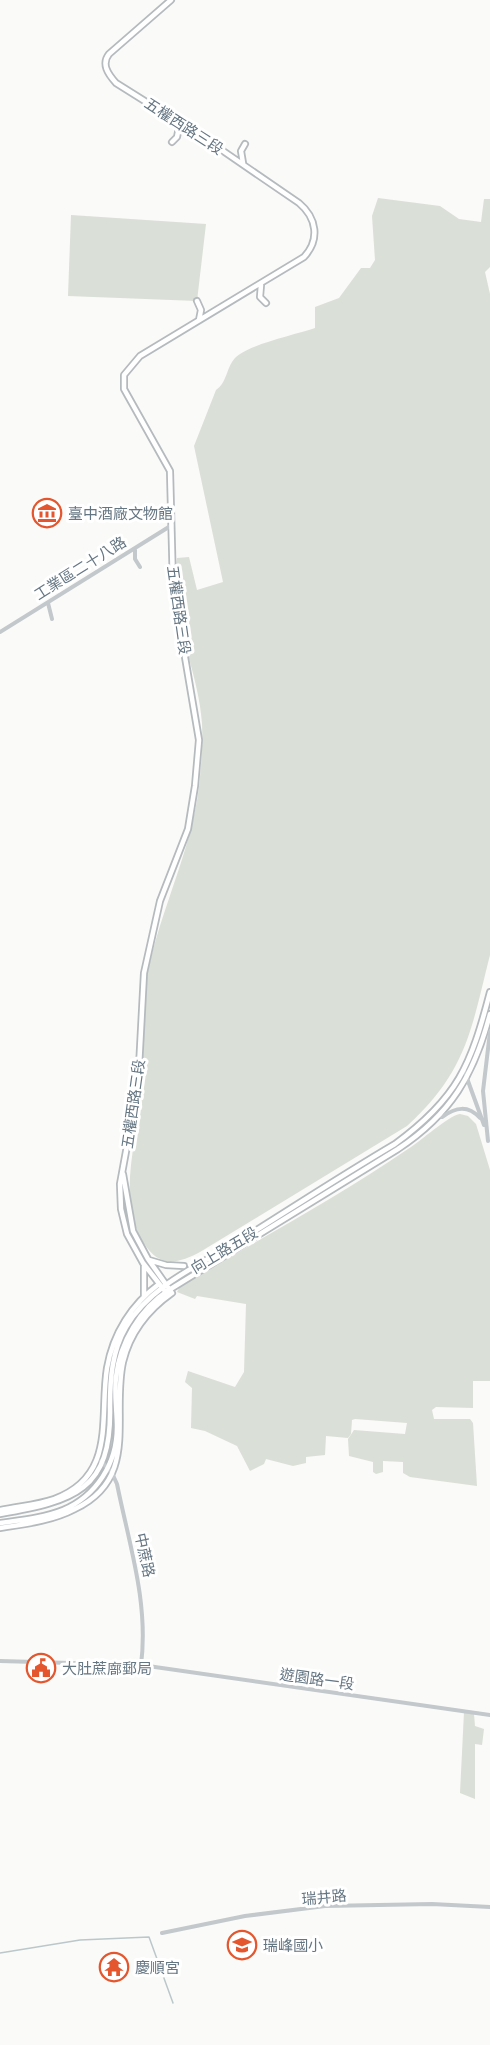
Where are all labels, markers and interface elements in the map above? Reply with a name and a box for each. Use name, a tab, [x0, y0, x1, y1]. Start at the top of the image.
street label: 五權西路三段	[141, 93, 227, 159]
museum icon: 臺中酒廠文物館	[31, 497, 63, 529]
place label: 臺中酒廠文物館	[68, 503, 173, 524]
street label: 工業區二十八路	[30, 531, 130, 605]
street label: 五權西路三段	[162, 564, 196, 656]
street label: 五權西路三段	[116, 1058, 150, 1150]
street label: 向上路五段	[186, 1222, 262, 1278]
street label: 中蔗路	[130, 1531, 160, 1579]
public building icon: 大肚蔗廍郵局	[25, 1652, 57, 1684]
place label: 大肚蔗廍郵局	[62, 1658, 152, 1679]
street label: 遊園路一段	[278, 1663, 356, 1695]
street label: 瑞井路	[301, 1885, 347, 1909]
school or university icon: 瑞峰國小	[226, 1929, 258, 1961]
place label: 瑞峰國小	[263, 1935, 323, 1956]
temple icon: 慶順宮	[98, 1951, 130, 1983]
place label: 慶順宮	[135, 1957, 180, 1978]

